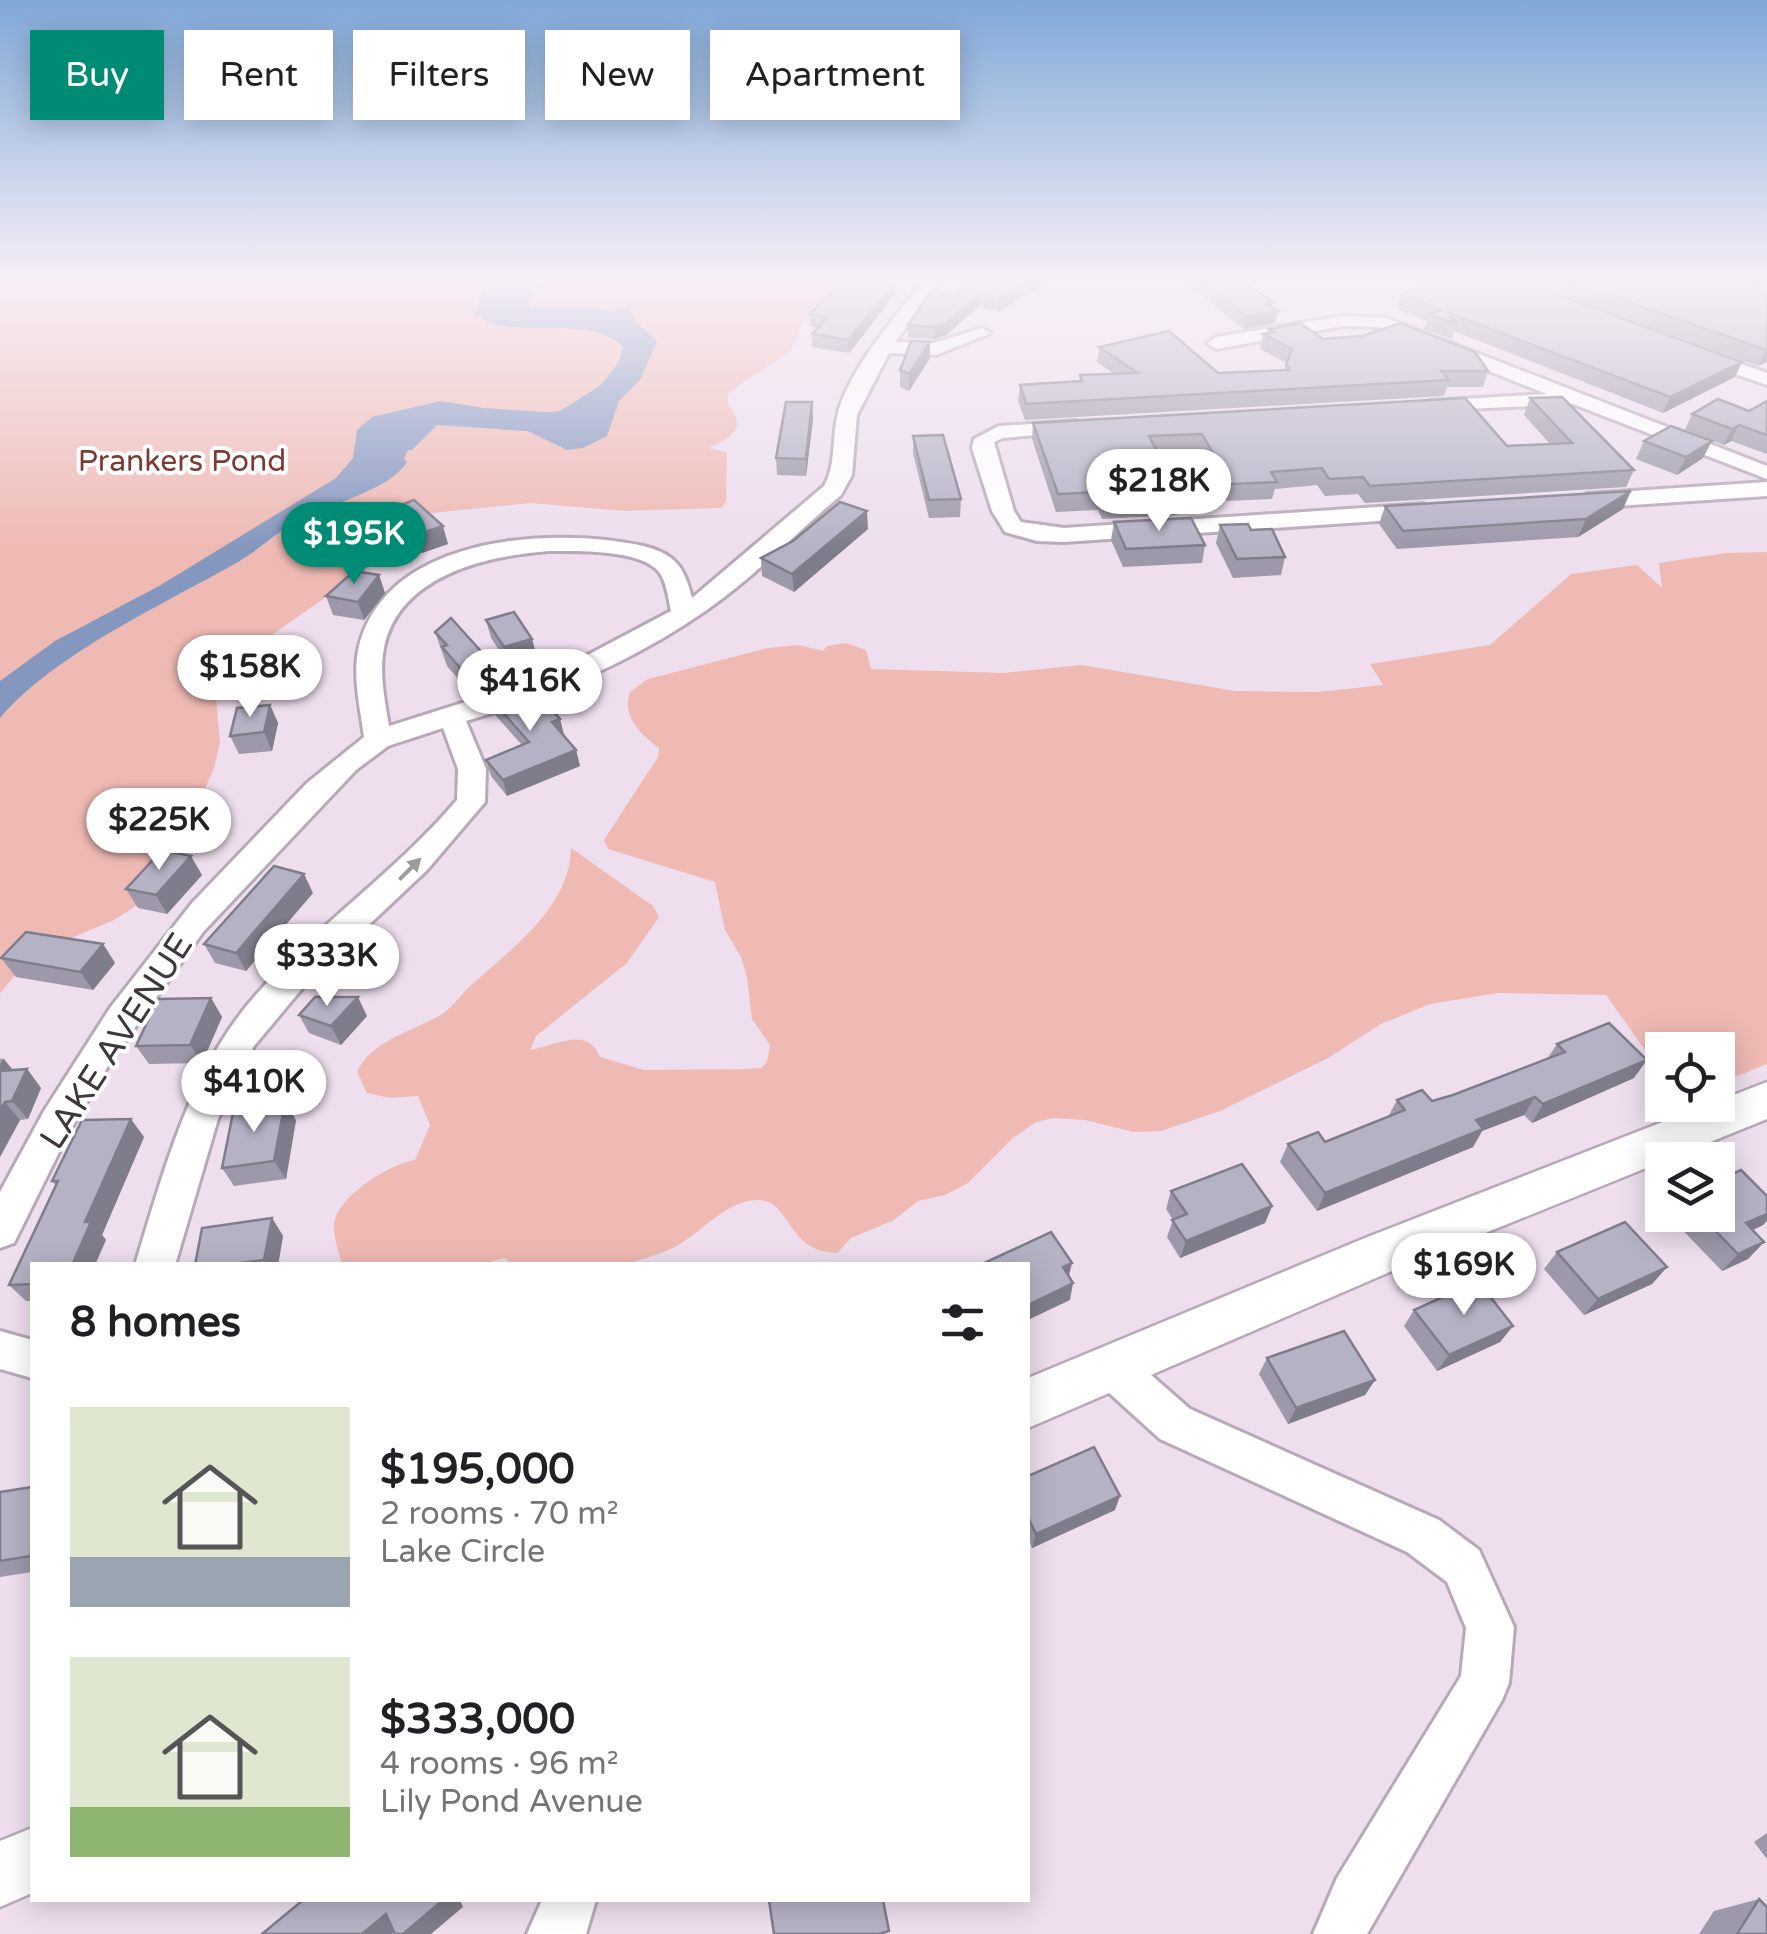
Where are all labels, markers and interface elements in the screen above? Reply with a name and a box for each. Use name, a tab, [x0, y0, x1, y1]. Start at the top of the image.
chip: Buy	[30, 30, 164, 120]
chip: Rent	[184, 30, 333, 120]
chip: Filters	[353, 30, 525, 120]
chip: New	[545, 30, 690, 120]
chip: Apartment	[710, 30, 960, 120]
park label: Prankers Pond	[78, 443, 286, 480]
pin: $218K	[1089, 449, 1229, 534]
text: $218K	[1108, 462, 1210, 500]
pin: $195K	[284, 502, 424, 587]
text: $195K	[303, 515, 405, 553]
pin: $158K	[180, 635, 320, 720]
text: $158K	[199, 648, 301, 686]
pin: $416K	[460, 649, 600, 734]
text: $416K	[479, 662, 581, 700]
pin: $225K	[89, 788, 229, 873]
text: $225K	[108, 801, 210, 839]
one-way arrow	[398, 858, 421, 882]
pin: $333K	[257, 924, 397, 1009]
street label: LAKE AVENUE	[32, 926, 202, 1157]
text: $333K	[276, 937, 378, 975]
map controls	[1645, 1032, 1735, 1232]
button: locate	[1645, 1032, 1735, 1122]
pin: $410K	[184, 1050, 324, 1135]
text: $410K	[203, 1063, 305, 1101]
button: layers	[1645, 1142, 1735, 1232]
pin: $169K	[1394, 1233, 1534, 1318]
text: $169K	[1413, 1246, 1515, 1284]
icon: filters	[935, 1295, 990, 1350]
text: 8 homes	[70, 1297, 241, 1348]
text: $195,000	[380, 1444, 575, 1495]
icon: home	[150, 1447, 270, 1567]
text: 2 rooms · 70 m²	[380, 1495, 619, 1533]
text: Lake Circle	[380, 1533, 545, 1571]
text: $333,000	[380, 1694, 575, 1745]
icon: home	[150, 1697, 270, 1817]
text: 4 rooms · 96 m²	[380, 1745, 619, 1783]
text: Lily Pond Avenue	[380, 1783, 643, 1821]

